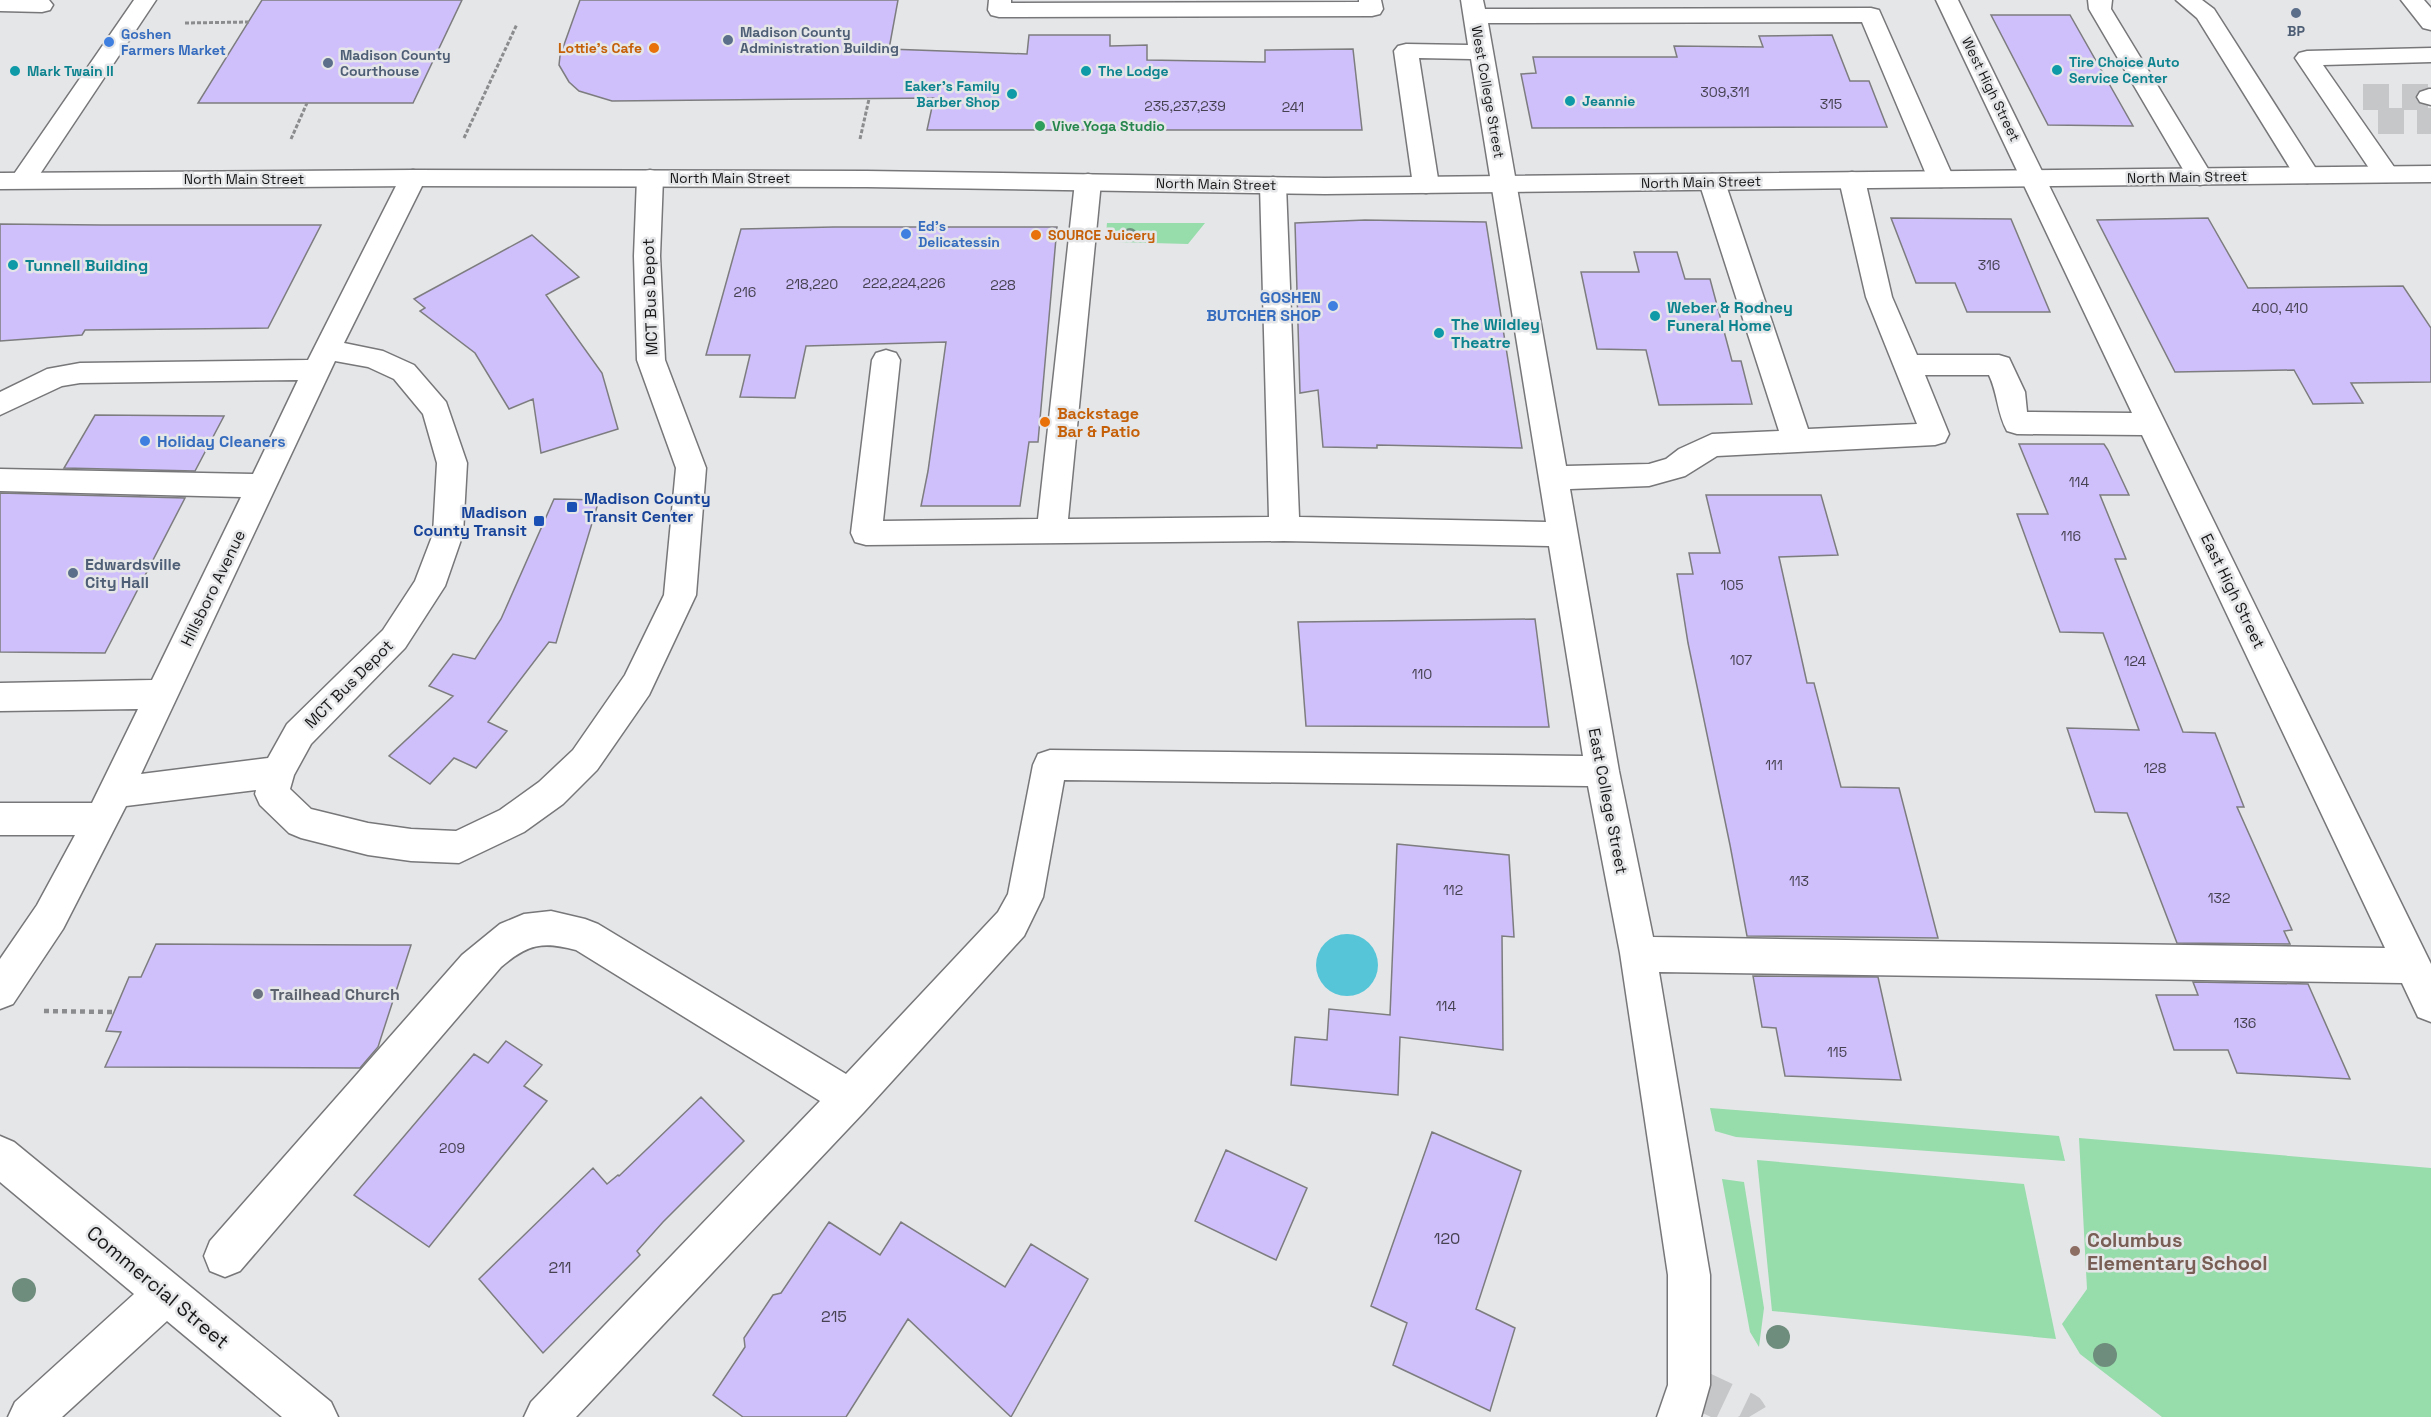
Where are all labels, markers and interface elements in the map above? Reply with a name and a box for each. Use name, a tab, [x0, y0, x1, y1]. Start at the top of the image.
marker: BP	[2289, 6, 2303, 20]
place label: BP	[2287, 22, 2305, 40]
place label: Madison County Administration Building	[740, 23, 899, 57]
street label: West College Street	[1467, 24, 1509, 160]
place label: Goshen Farmers Market	[121, 25, 226, 59]
marker: Madison County Administration Building	[721, 33, 735, 47]
street label: West High Street	[1958, 34, 2024, 144]
marker: Goshen Farmers Market	[102, 35, 116, 49]
place label: Lottie's Cafe	[558, 39, 642, 57]
marker: Lottie's Cafe	[647, 41, 661, 55]
place label: Madison County Courthouse	[340, 46, 451, 80]
place label: Tire Choice Auto Service Center	[2069, 53, 2180, 87]
marker: Madison County Courthouse	[321, 56, 335, 70]
place label: Mark Twain II	[27, 62, 114, 80]
place label: The Lodge	[1098, 62, 1169, 80]
marker: Tire Choice Auto Service Center	[2050, 63, 2064, 77]
marker: Mark Twain II	[8, 64, 22, 78]
marker: The Lodge	[1079, 64, 1093, 78]
place label: Eaker's Family Barber Shop	[905, 77, 1000, 111]
house number: 309,311	[1700, 83, 1750, 101]
marker: Eaker's Family Barber Shop	[1005, 87, 1019, 101]
place label: Jeannie	[1582, 92, 1635, 110]
marker: Jeannie	[1563, 94, 1577, 108]
house number: 315	[1820, 95, 1842, 113]
house number: 235,237,239	[1144, 97, 1226, 115]
house number: 241	[1282, 98, 1304, 116]
place label: Vive Yoga Studio	[1052, 117, 1165, 135]
marker: Vive Yoga Studio	[1033, 119, 1047, 133]
street label: North Main Street	[2127, 167, 2247, 187]
street label: North Main Street	[670, 169, 790, 187]
street label: North Main Street	[184, 170, 304, 188]
street label: North Main Street	[1641, 172, 1761, 192]
street label: North Main Street	[1156, 174, 1276, 194]
place label: Ed's Delicatessin	[918, 217, 1000, 251]
place label: SOURCE Juicery	[1048, 226, 1155, 244]
marker: Ed's Delicatessin	[899, 227, 913, 241]
marker: SOURCE Juicery	[1029, 228, 1043, 242]
street label: MCT Bus Depot	[637, 238, 663, 356]
place label: Tunnell Building	[25, 255, 148, 276]
house number: 316	[1978, 256, 2000, 274]
marker: Tunnell Building	[6, 258, 20, 272]
house number: 222,224,226	[862, 274, 946, 292]
house number: 218,220	[786, 275, 838, 293]
house number: 228	[990, 276, 1016, 294]
house number: 216	[734, 283, 756, 301]
place label: GOSHEN BUTCHER SHOP	[1206, 287, 1321, 326]
place label: Weber & Rodney Funeral Home	[1667, 297, 1793, 336]
marker: GOSHEN BUTCHER SHOP	[1326, 299, 1340, 313]
house number: 400, 410	[2252, 299, 2308, 317]
marker: Weber & Rodney Funeral Home	[1648, 309, 1662, 323]
place label: The Wildley Theatre	[1451, 314, 1540, 353]
marker: The Wildley Theatre	[1432, 326, 1446, 340]
place label: Backstage Bar & Patio	[1057, 403, 1141, 442]
marker: Backstage Bar & Patio	[1038, 415, 1052, 429]
place label: Holiday Cleaners	[157, 431, 286, 452]
marker: Holiday Cleaners	[138, 434, 152, 448]
house number: 114	[2069, 473, 2089, 491]
place label: Madison County Transit Center	[584, 488, 711, 527]
marker: Madison County Transit Center	[565, 500, 579, 514]
place label: Madison County Transit	[413, 502, 527, 541]
marker: Madison County Transit	[532, 514, 546, 528]
street label: Hillsboro Avenue	[176, 526, 250, 650]
house number: 116	[2061, 527, 2081, 545]
street label: East High Street	[2196, 530, 2270, 652]
place label: Edwardsville City Hall	[85, 554, 181, 593]
marker: Edwardsville City Hall	[66, 566, 80, 580]
house number: 105	[1720, 576, 1744, 594]
street label: MCT Bus Depot	[300, 635, 398, 733]
house number: 107	[1730, 651, 1752, 669]
house number: 124	[2124, 652, 2147, 670]
house number: 110	[1412, 665, 1432, 683]
street label: East College Street	[1584, 726, 1632, 876]
house number: 111	[1765, 756, 1783, 774]
house number: 128	[2143, 759, 2167, 777]
house number: 113	[1789, 872, 1809, 890]
house number: 112	[1443, 881, 1463, 899]
house number: 132	[2208, 889, 2230, 907]
place label: Trailhead Church	[270, 984, 400, 1005]
marker: Trailhead Church	[251, 987, 265, 1001]
house number: 114	[1436, 997, 1456, 1015]
house number: 136	[2234, 1014, 2256, 1032]
house number: 115	[1827, 1043, 1847, 1061]
house number: 209	[439, 1139, 465, 1157]
street label: Commercial Street	[81, 1220, 235, 1354]
place label: Columbus Elementary School	[2087, 1227, 2268, 1276]
house number: 120	[1434, 1228, 1460, 1249]
marker: Columbus Elementary School	[2068, 1244, 2082, 1258]
house number: 211	[548, 1257, 572, 1278]
house number: 215	[821, 1306, 847, 1327]

